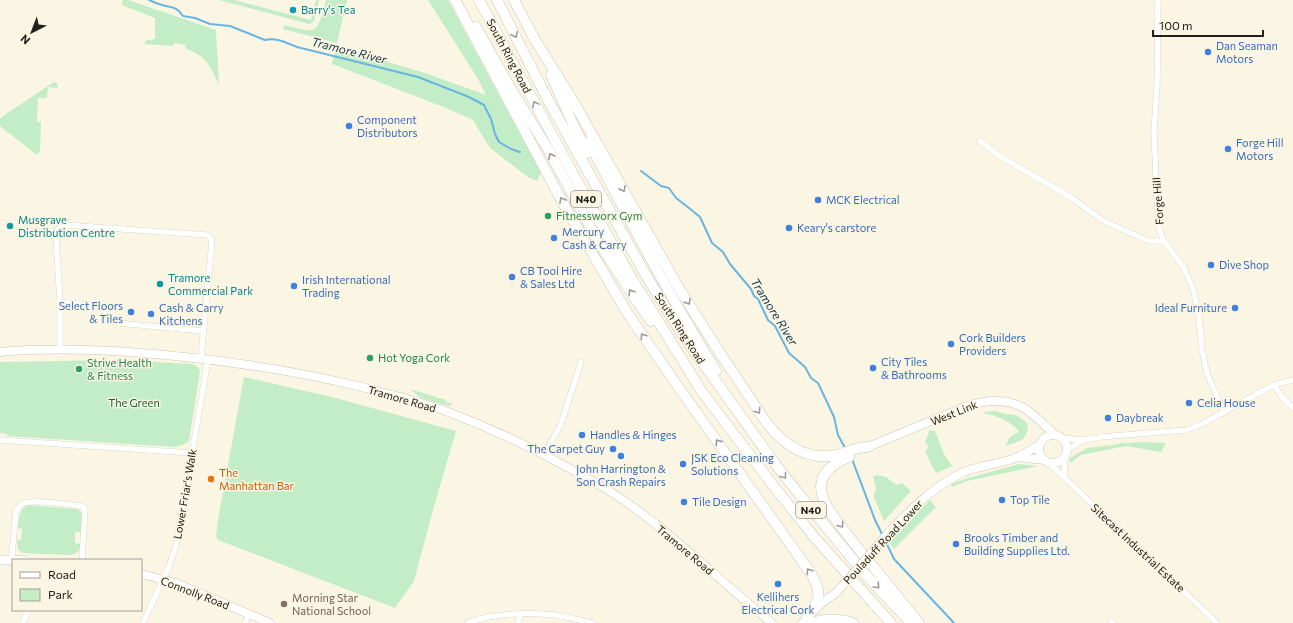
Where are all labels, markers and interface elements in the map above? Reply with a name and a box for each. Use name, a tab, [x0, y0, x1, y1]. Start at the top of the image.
place label: Barry's Tea	[301, 3, 355, 16]
marker: Barry's Tea	[288, 5, 298, 15]
north arrow	[12, 12, 52, 52]
scale bar	[1153, 12, 1263, 38]
street label: South Ring Road	[484, 16, 535, 95]
text: 100 m	[1159, 18, 1193, 32]
one-way arrow	[510, 31, 518, 38]
text: N	[18, 32, 32, 47]
water label: Tramore River	[310, 34, 389, 66]
place label: Dan Seaman Motors	[1216, 39, 1278, 65]
marker: Dan Seaman Motors	[1203, 47, 1213, 57]
one-way arrow	[532, 101, 539, 109]
place label: Component Distributors	[357, 113, 418, 139]
marker: Component Distributors	[344, 121, 354, 131]
place label: Forge Hill Motors	[1236, 136, 1283, 162]
marker: Forge Hill Motors	[1223, 144, 1233, 154]
one-way arrow	[548, 153, 556, 160]
street label: Forge Hill	[1149, 177, 1166, 225]
one-way arrow	[618, 185, 625, 192]
road number: N40	[571, 191, 601, 207]
place label: MCK Electrical	[826, 193, 900, 206]
marker: MCK Electrical	[813, 195, 823, 205]
one-way arrow	[559, 197, 566, 204]
place label: Fitnessworx Gym	[556, 209, 642, 222]
marker: Fitnessworx Gym	[543, 211, 553, 221]
place label: Musgrave Distribution Centre	[18, 213, 115, 239]
marker: Musgrave Distribution Centre	[5, 221, 15, 231]
place label: Keary's carstore	[797, 221, 877, 234]
marker: Keary's carstore	[784, 223, 794, 233]
place label: Mercury Cash & Carry	[562, 225, 627, 251]
marker: Mercury Cash & Carry	[549, 233, 559, 243]
place label: Dive Shop	[1219, 258, 1269, 271]
marker: Dive Shop	[1206, 260, 1216, 270]
place label: CB Tool Hire & Sales Ltd	[520, 264, 582, 290]
place label: Tramore Commercial Park	[168, 271, 253, 297]
marker: CB Tool Hire & Sales Ltd	[507, 272, 517, 282]
place label: Irish International Trading	[302, 273, 391, 299]
water label: Tramore River	[749, 275, 802, 349]
marker: Tramore Commercial Park	[155, 279, 165, 289]
marker: Irish International Trading	[289, 281, 299, 291]
one-way arrow	[628, 289, 636, 296]
street label: South Ring Road	[653, 290, 708, 366]
one-way arrow	[683, 298, 690, 305]
place label: Select Floors & Tiles	[59, 299, 123, 325]
place label: Cash & Carry Kitchens	[159, 301, 224, 327]
place label: Ideal Furniture	[1155, 301, 1227, 314]
marker: Ideal Furniture	[1230, 303, 1240, 313]
marker: Select Floors & Tiles	[126, 307, 136, 317]
marker: Cash & Carry Kitchens	[146, 309, 156, 319]
place label: Cork Builders Providers	[959, 331, 1026, 357]
one-way arrow	[640, 333, 648, 340]
marker: Cork Builders Providers	[946, 339, 956, 349]
place label: Hot Yoga Cork	[378, 351, 450, 364]
marker: Hot Yoga Cork	[365, 353, 375, 363]
place label: City Tiles & Bathrooms	[881, 355, 947, 381]
place label: Strive Health & Fitness	[87, 356, 152, 382]
marker: City Tiles & Bathrooms	[868, 363, 878, 373]
marker: Strive Health & Fitness	[74, 364, 84, 374]
street label: Tramore Road	[367, 383, 438, 414]
park label: The Green	[108, 396, 160, 409]
place label: Celia House	[1197, 396, 1256, 409]
street label: West Link	[929, 397, 979, 428]
marker: Celia House	[1184, 398, 1194, 408]
one-way arrow	[753, 407, 761, 414]
place label: Daybreak	[1116, 411, 1164, 424]
marker: Daybreak	[1103, 413, 1113, 423]
place label: Handles & Hinges	[590, 428, 677, 441]
marker: Handles & Hinges	[577, 430, 587, 440]
one-way arrow	[715, 439, 723, 446]
place label: The Carpet Guy	[527, 442, 605, 455]
marker: The Carpet Guy	[608, 444, 618, 454]
street label: Lower Friar's Walk	[170, 448, 199, 540]
marker: John Harrington & Son Crash Repairs	[616, 451, 626, 461]
place label: JSK Eco Cleaning Solutions	[691, 451, 774, 477]
marker: JSK Eco Cleaning Solutions	[678, 459, 688, 469]
place label: John Harrington & Son Crash Repairs	[576, 462, 666, 488]
place label: The Manhattan Bar	[219, 466, 295, 492]
one-way arrow	[780, 472, 787, 479]
marker: The Manhattan Bar	[206, 474, 216, 484]
place label: Top Tile	[1010, 493, 1050, 506]
place label: Tile Design	[692, 495, 747, 508]
marker: Top Tile	[997, 495, 1007, 505]
street label: Pouladuff Road Lower	[840, 496, 925, 586]
marker: Tile Design	[679, 497, 689, 507]
street label: Sitecast Industrial Estate	[1089, 501, 1188, 595]
road number: N40	[796, 502, 826, 518]
one-way arrow	[836, 520, 843, 527]
street label: Tramore Road	[654, 522, 716, 577]
place label: Brooks Timber and Building Supplies Ltd.	[964, 531, 1070, 557]
marker: Brooks Timber and Building Supplies Ltd.	[951, 539, 961, 549]
legend	[12, 559, 142, 611]
text: Road	[48, 567, 76, 581]
one-way arrow	[807, 568, 814, 575]
street label: Connolly Road	[159, 573, 231, 612]
marker: Kellihers Electrical Cork	[773, 579, 783, 589]
one-way arrow	[872, 582, 879, 589]
text: Park	[48, 587, 74, 601]
place label: Kellihers Electrical Cork	[742, 590, 814, 616]
place label: Morning Star National School	[292, 591, 371, 617]
marker: Morning Star National School	[279, 599, 289, 609]

